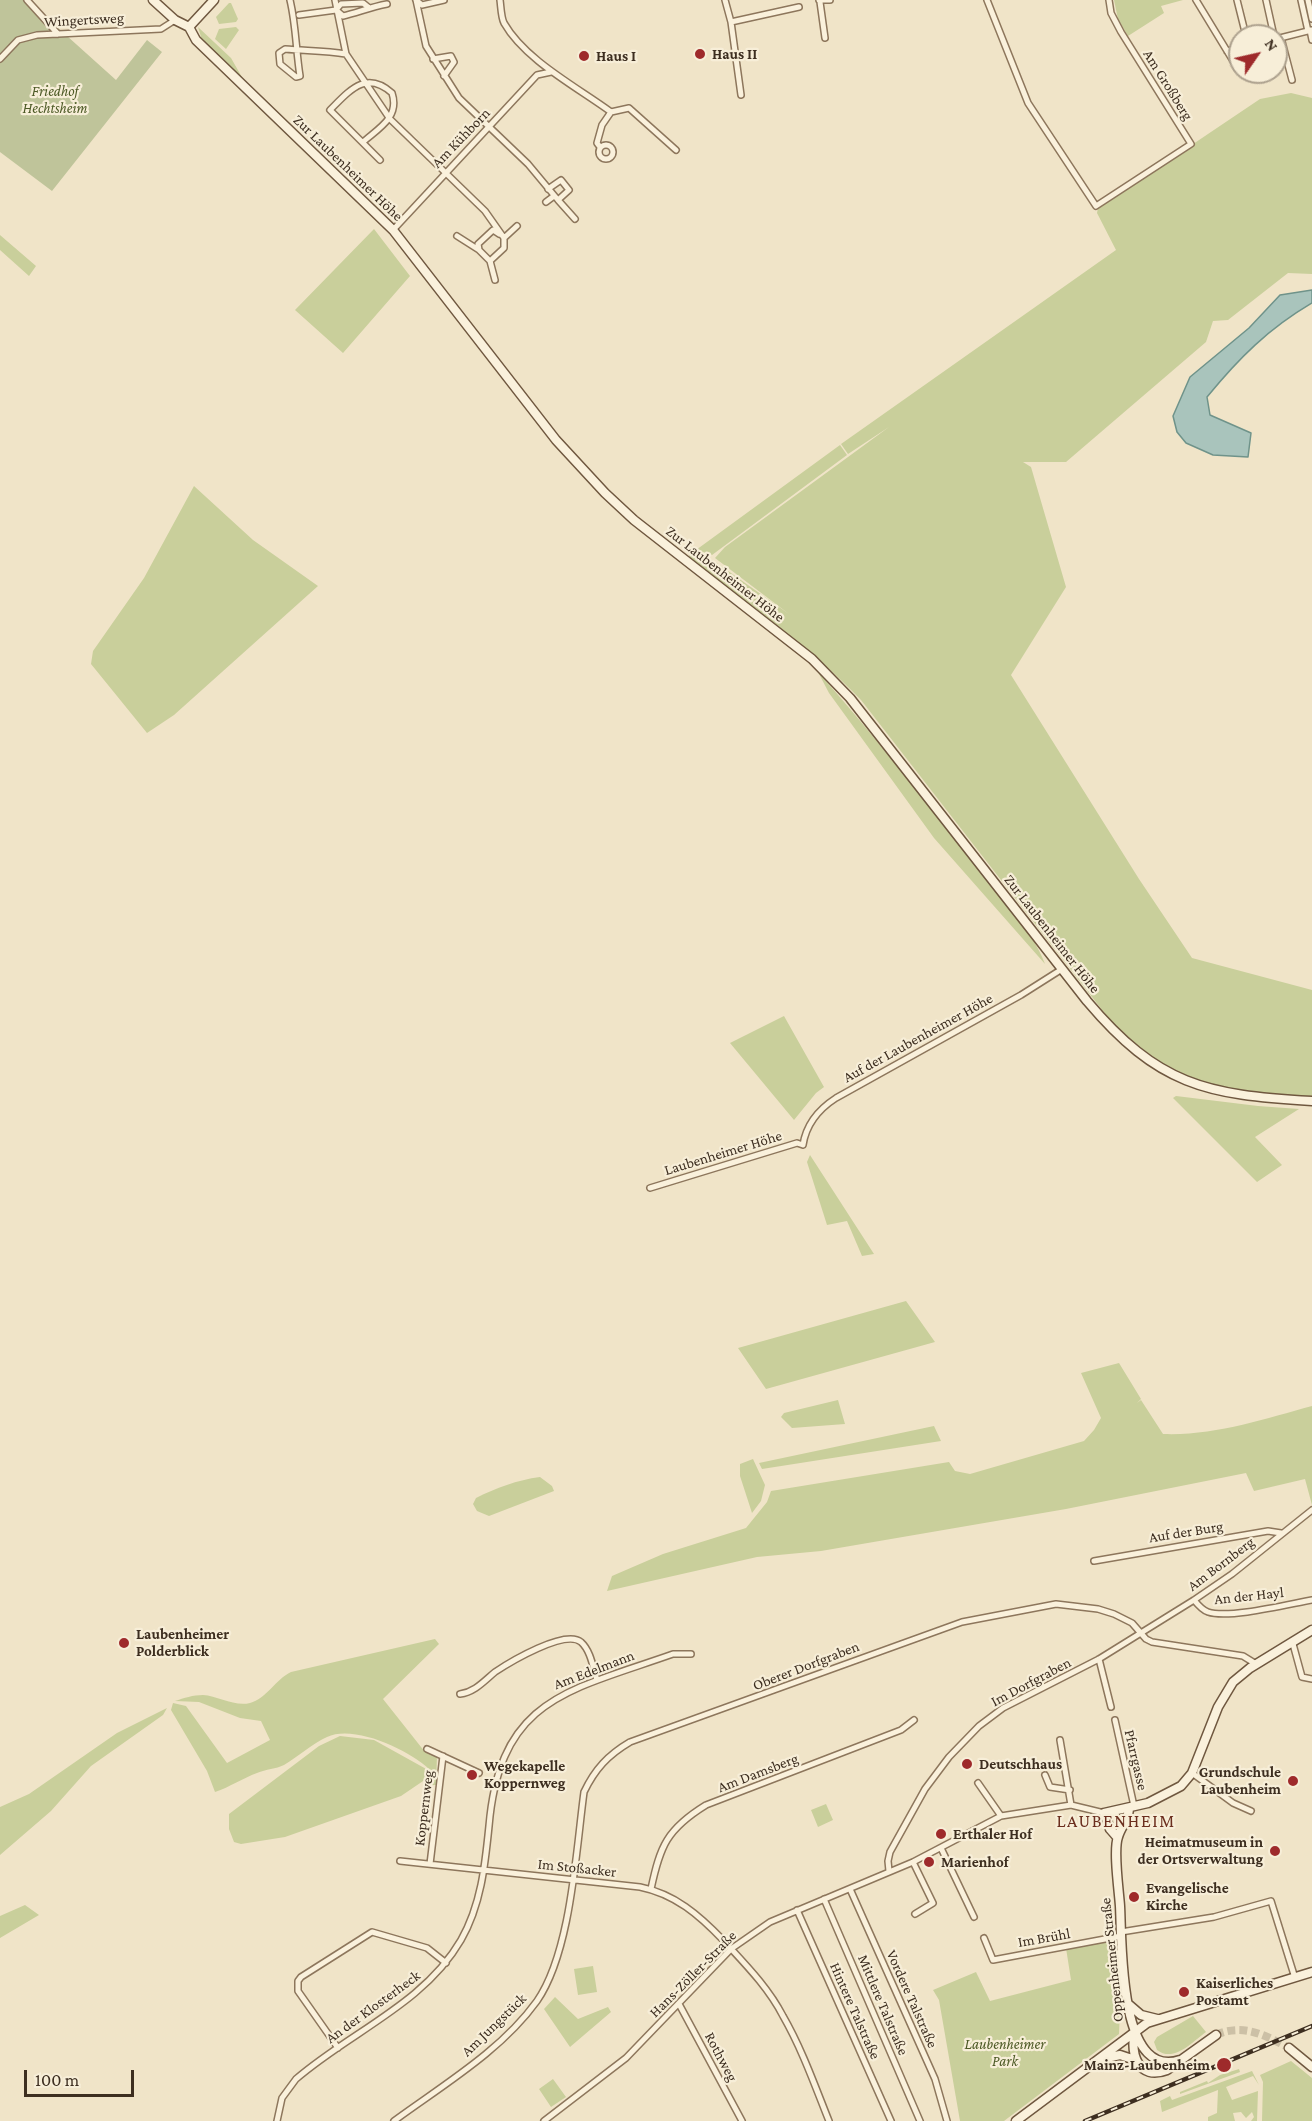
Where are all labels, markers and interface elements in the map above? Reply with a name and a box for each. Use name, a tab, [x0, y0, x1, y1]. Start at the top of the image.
street label: Wingertsweg	[44, 9, 124, 31]
north arrow	[1228, 24, 1288, 84]
text: N	[1262, 35, 1282, 54]
place label: Haus II	[712, 45, 757, 63]
street label: Am Großberg	[1139, 46, 1197, 124]
place label: Haus I	[596, 47, 636, 65]
marker: Haus II	[693, 47, 707, 61]
marker: Haus I	[577, 49, 591, 63]
park label: Friedhof Hechtsheim	[23, 82, 87, 117]
street label: Am Kühborn	[428, 104, 494, 172]
street label: Zur Laubenheimer Höhe	[289, 111, 407, 225]
street label: Zur Laubenheimer Höhe	[662, 522, 788, 626]
street label: Zur Laubenheimer Höhe	[1000, 871, 1104, 997]
street label: Auf der Laubenheimer Höhe	[840, 989, 996, 1087]
street label: Laubenheimer Höhe	[662, 1127, 784, 1179]
street label: Auf der Burg	[1148, 1517, 1224, 1547]
street label: Am Bornberg	[1184, 1533, 1258, 1595]
street label: An der Hayl	[1213, 1583, 1285, 1609]
place label: Laubenheimer Polderblick	[136, 1625, 229, 1660]
marker: Laubenheimer Polderblick	[117, 1636, 131, 1650]
street label: Oberer Dorfgraben	[750, 1637, 862, 1695]
street label: Am Edelmann	[551, 1646, 637, 1694]
street label: Im Dorfgraben	[988, 1653, 1074, 1711]
street label: Pfarrgasse	[1120, 1728, 1152, 1792]
street label: Am Damsberg	[715, 1749, 801, 1797]
place label: Deutschhaus	[979, 1755, 1062, 1773]
place label: Wegekapelle Koppernweg	[484, 1757, 565, 1792]
marker: Deutschhaus	[960, 1757, 974, 1771]
place label: Grundschule Laubenheim	[1199, 1763, 1281, 1798]
marker: Wegekapelle Koppernweg	[465, 1768, 479, 1782]
street label: Koppernweg	[410, 1769, 438, 1847]
marker: Grundschule Laubenheim	[1286, 1774, 1300, 1788]
district label: LAUBENHEIM	[1056, 1810, 1176, 1832]
place label: Erthaler Hof	[953, 1825, 1032, 1843]
marker: Erthaler Hof	[934, 1827, 948, 1841]
place label: Heimatmuseum in der Ortsverwaltung	[1138, 1833, 1263, 1868]
marker: Heimatmuseum in der Ortsverwaltung	[1268, 1844, 1282, 1858]
place label: Marienhof	[941, 1853, 1009, 1871]
street label: Im Stoßacker	[537, 1855, 617, 1881]
marker: Marienhof	[922, 1855, 936, 1869]
place label: Evangelische Kirche	[1146, 1879, 1229, 1914]
marker: Evangelische Kirche	[1127, 1890, 1141, 1904]
street label: Oppenheimer Straße	[1097, 1897, 1127, 2023]
street label: Im Brühl	[1016, 1925, 1072, 1951]
street label: Hans-Zöller-Straße	[646, 1927, 740, 2021]
street label: Vordere Talstraße	[882, 1947, 942, 2051]
street label: Mittlere Talstraße	[854, 1952, 912, 2058]
street label: Hintere Talstraße	[826, 1960, 884, 2062]
street label: An der Klosterheck	[322, 1967, 424, 2047]
place label: Kaiserliches Postamt	[1196, 1974, 1273, 2009]
marker: Kaiserliches Postamt	[1177, 1985, 1191, 1999]
street label: Am Jungstück	[458, 1990, 530, 2060]
street label: Rothweg	[701, 2029, 741, 2085]
park label: Laubenheimer Park	[965, 2035, 1045, 2070]
place label: Mainz-Laubenheim	[1084, 2056, 1210, 2074]
marker: Mainz-Laubenheim	[1215, 2056, 1233, 2074]
scale bar	[27, 2058, 136, 2096]
text: 100 m	[35, 2070, 79, 2090]

